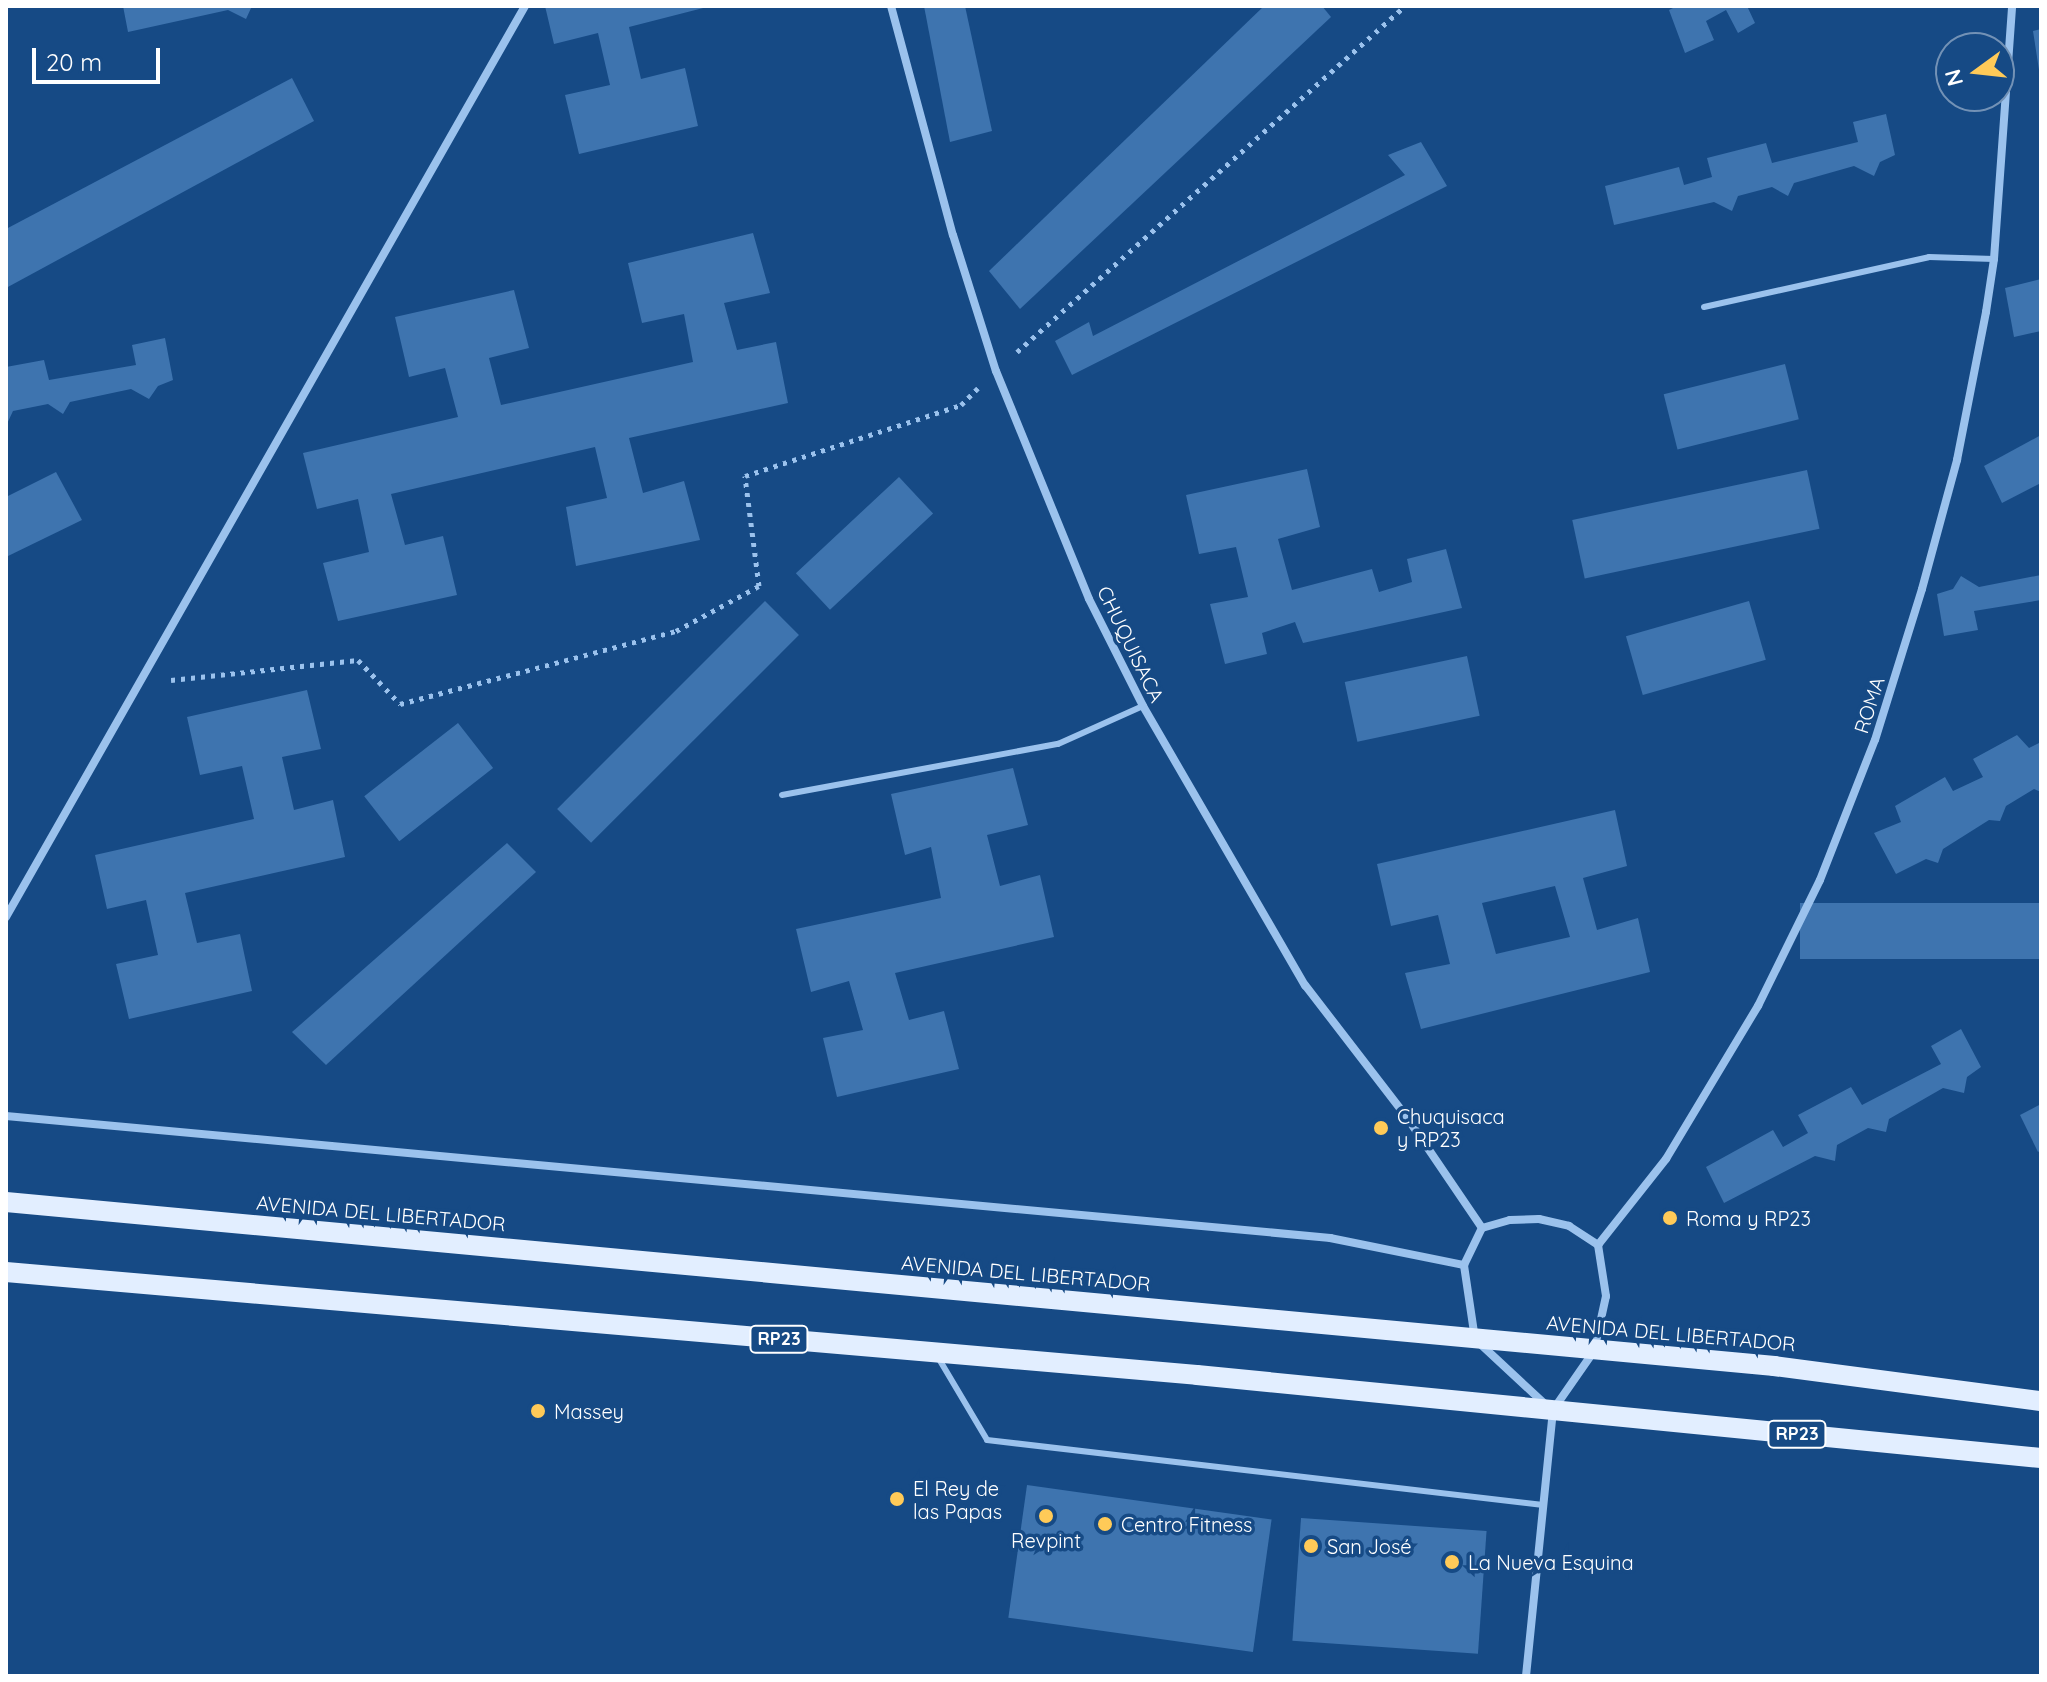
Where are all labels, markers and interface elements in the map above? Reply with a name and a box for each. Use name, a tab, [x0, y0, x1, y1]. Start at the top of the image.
scale bar	[36, 32, 164, 82]
north arrow	[1935, 32, 2015, 112]
text: 20 m	[46, 47, 102, 77]
text: N	[1938, 66, 1969, 89]
street label: CHUQUISACA	[1092, 582, 1170, 706]
street label: ROMA	[1849, 674, 1889, 736]
place label: Chuquisaca y RP23	[1397, 1104, 1505, 1151]
marker: Chuquisaca y RP23	[1372, 1119, 1390, 1137]
street label: AVENIDA DEL LIBERTADOR	[255, 1190, 507, 1236]
place label: Roma y RP23	[1686, 1206, 1811, 1230]
marker: Roma y RP23	[1661, 1209, 1679, 1227]
street label: AVENIDA DEL LIBERTADOR	[900, 1250, 1152, 1296]
street label: AVENIDA DEL LIBERTADOR	[1545, 1310, 1797, 1356]
road number: RP23	[749, 1325, 809, 1353]
place label: Massey	[554, 1399, 624, 1423]
marker: Massey	[529, 1402, 547, 1420]
road number: RP23	[1767, 1420, 1827, 1448]
place label: El Rey de las Papas	[913, 1476, 1002, 1523]
marker: El Rey de las Papas	[888, 1490, 906, 1508]
marker: Revpint	[1037, 1507, 1055, 1525]
place label: Centro Fitness	[1121, 1512, 1252, 1536]
marker: Centro Fitness	[1096, 1515, 1114, 1533]
place label: Revpint	[1011, 1528, 1081, 1552]
place label: San José	[1327, 1534, 1412, 1558]
marker: San José	[1302, 1537, 1320, 1555]
place label: La Nueva Esquina	[1468, 1550, 1634, 1574]
marker: La Nueva Esquina	[1443, 1553, 1461, 1571]

